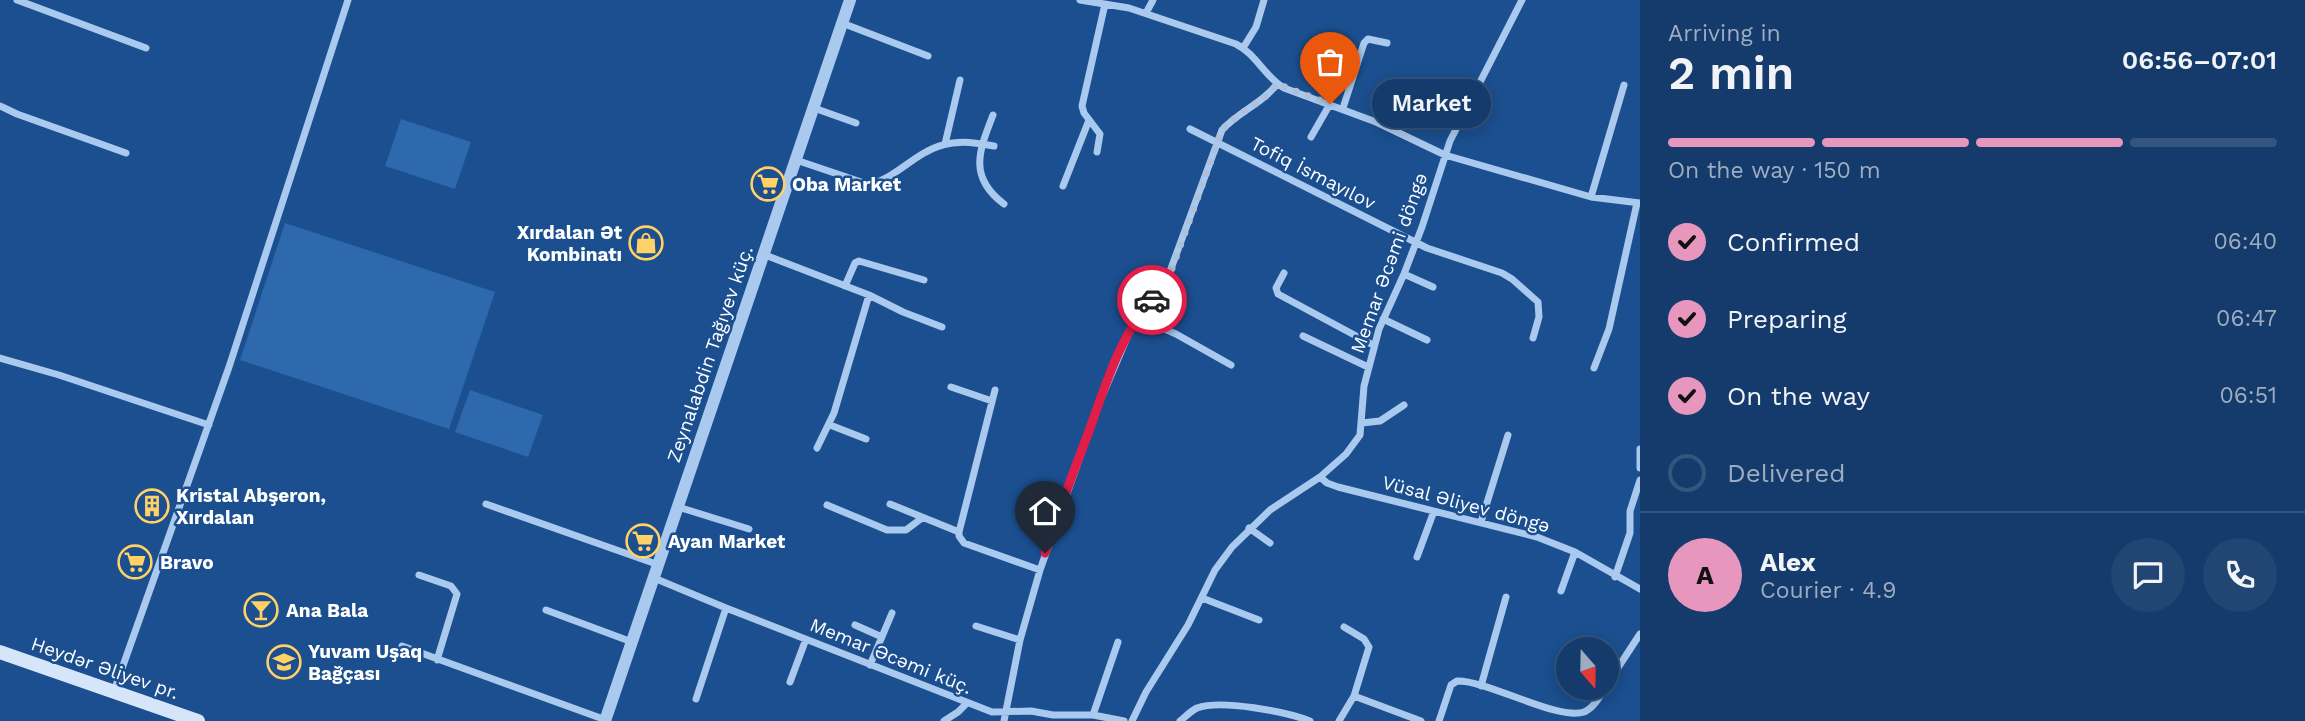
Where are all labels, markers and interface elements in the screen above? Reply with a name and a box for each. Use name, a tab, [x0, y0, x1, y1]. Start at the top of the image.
text: Arriving in	[1668, 20, 1781, 47]
pin	[1300, 32, 1360, 104]
icon: bag	[1311, 43, 1349, 81]
text: 06:56–07:01	[2122, 45, 2277, 75]
text: 2 min	[1668, 46, 1794, 100]
callout: Market	[1372, 80, 1491, 128]
text: Market	[1392, 90, 1471, 117]
street label: Tofiq İsmayılov	[1247, 132, 1379, 214]
text: On the way · 150 m	[1668, 157, 1881, 184]
supermarket icon: Oba Market	[749, 165, 787, 203]
street label: Memar Əcəmi döngə	[1346, 170, 1432, 356]
place label: Oba Market	[792, 173, 902, 196]
place label: Xırdalan Ət Kombinatı	[517, 221, 623, 266]
icon: check	[1668, 223, 1706, 261]
shop icon: Xırdalan Ət Kombinatı	[627, 224, 665, 262]
text: Confirmed	[1727, 227, 1860, 257]
text: 06:40	[2214, 228, 2277, 255]
street label: Zeynalabdin Tağıyev küç.	[662, 243, 758, 465]
courier	[1117, 265, 1187, 335]
icon: car	[1133, 281, 1171, 319]
icon: check	[1668, 300, 1706, 338]
text: Preparing	[1727, 304, 1847, 334]
text: 06:47	[2216, 305, 2277, 332]
icon: check	[1668, 377, 1706, 415]
text: On the way	[1727, 381, 1870, 411]
text: 06:51	[2220, 382, 2277, 409]
text: Delivered	[1727, 458, 1846, 488]
street label: Vüsal Əliyev döngə	[1380, 471, 1552, 537]
pin	[1015, 481, 1075, 553]
place label: Kristal Abşeron, Xırdalan	[176, 484, 326, 529]
building icon: Kristal Abşeron, Xırdalan	[133, 487, 171, 525]
icon: home	[1026, 492, 1064, 530]
supermarket icon: Ayan Market	[624, 522, 662, 560]
place label: Ayan Market	[668, 530, 786, 553]
button: chat	[2111, 538, 2185, 612]
button: phone	[2203, 538, 2277, 612]
supermarket icon: Bravo	[116, 543, 154, 581]
text: Alex	[1760, 547, 1816, 577]
place label: Bravo	[160, 551, 214, 574]
text: A	[1696, 560, 1714, 590]
text: Courier · 4.9	[1760, 577, 1896, 604]
bar icon: Ana Bala	[242, 591, 280, 629]
place label: Ana Bala	[286, 599, 368, 622]
street label: Memar Əcəmi küç.	[807, 613, 975, 699]
street label: Heydər Əliyev pr.	[28, 632, 182, 704]
north arrow	[1556, 637, 1619, 700]
map controls	[1556, 637, 1619, 700]
place label: Yuvam Uşaq Bağçası	[308, 640, 422, 685]
school or university icon: Yuvam Uşaq Bağçası	[265, 643, 303, 681]

